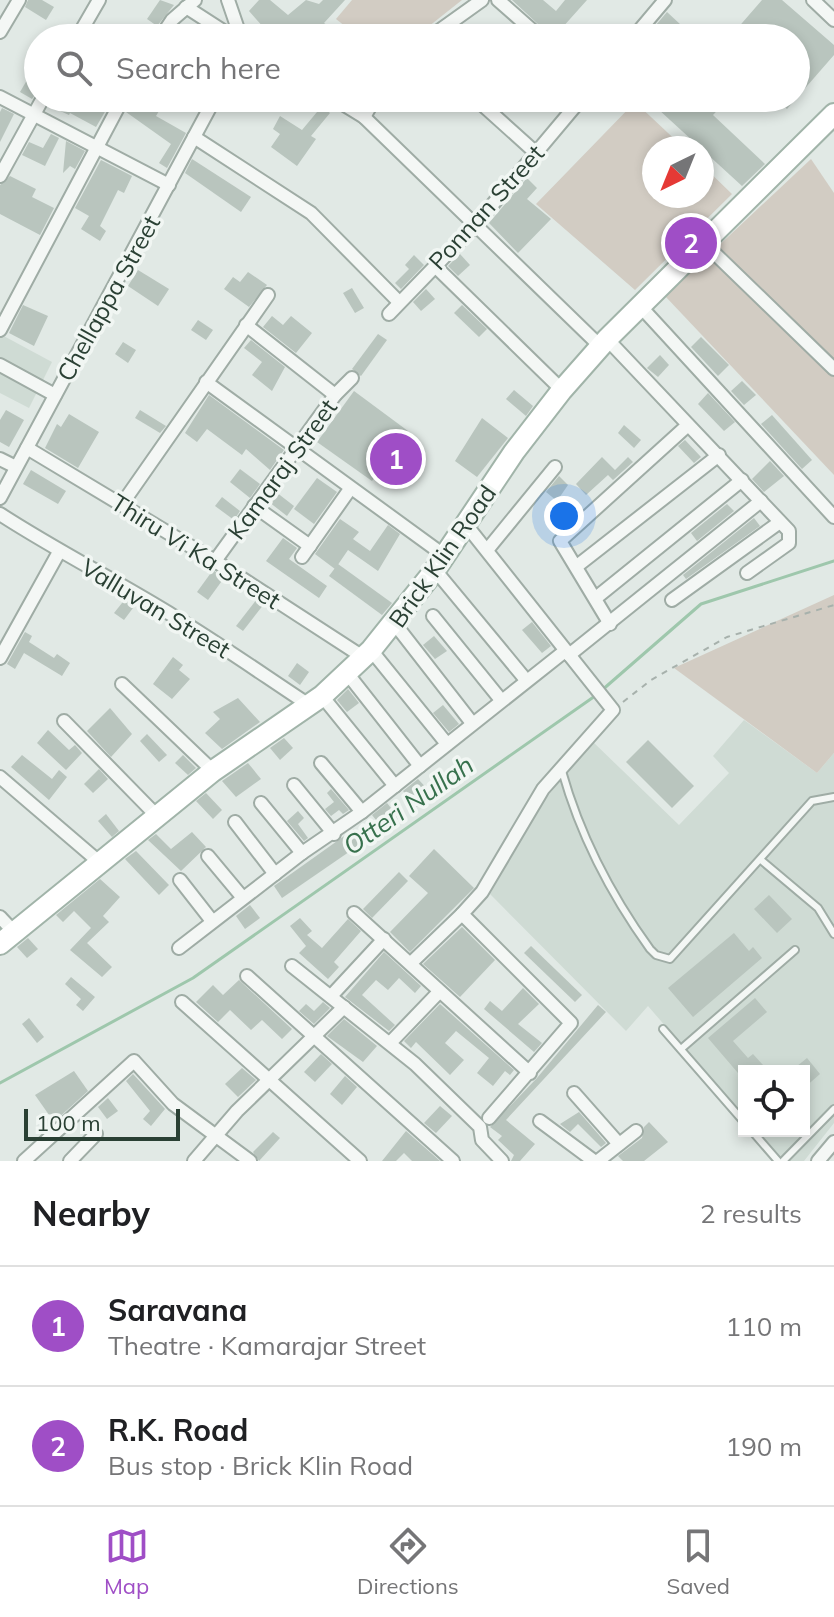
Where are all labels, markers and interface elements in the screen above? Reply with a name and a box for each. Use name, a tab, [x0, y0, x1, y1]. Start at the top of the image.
search box	[24, 24, 810, 112]
icon: search	[52, 46, 96, 90]
text: Search here	[116, 49, 281, 87]
north arrow	[642, 136, 714, 208]
street label: Ponnan Street	[422, 138, 550, 276]
street label: Chellappa Street	[50, 210, 166, 386]
pin: 2	[665, 213, 717, 273]
street label: Kamaraj Street	[221, 393, 343, 545]
pin: 1	[370, 429, 422, 489]
street label: Brick Klin Road	[382, 479, 502, 633]
street label: Thiru Vi Ka Street	[106, 487, 286, 615]
your location	[544, 496, 584, 536]
street label: Valluvan Street	[76, 552, 236, 664]
water label: Otteri Nullah	[336, 748, 480, 862]
map controls	[738, 1065, 810, 1137]
button: locate	[738, 1065, 810, 1137]
scale bar	[24, 1105, 180, 1141]
text: 100 m	[36, 1109, 101, 1137]
text: Nearby	[32, 1192, 150, 1235]
text: 2 results	[700, 1197, 802, 1230]
text: Saravana	[108, 1291, 247, 1329]
text: 1	[50, 1310, 66, 1343]
text: 110 m	[726, 1310, 802, 1343]
text: Theatre · Kamarajar Street	[108, 1329, 426, 1362]
text: R.K. Road	[108, 1411, 248, 1449]
text: 2	[50, 1430, 66, 1463]
text: 190 m	[726, 1430, 802, 1463]
text: Bus stop · Brick Klin Road	[108, 1449, 413, 1482]
tab: Map	[104, 1524, 149, 1600]
tab: Directions	[357, 1524, 459, 1600]
tab: Saved	[667, 1524, 730, 1600]

